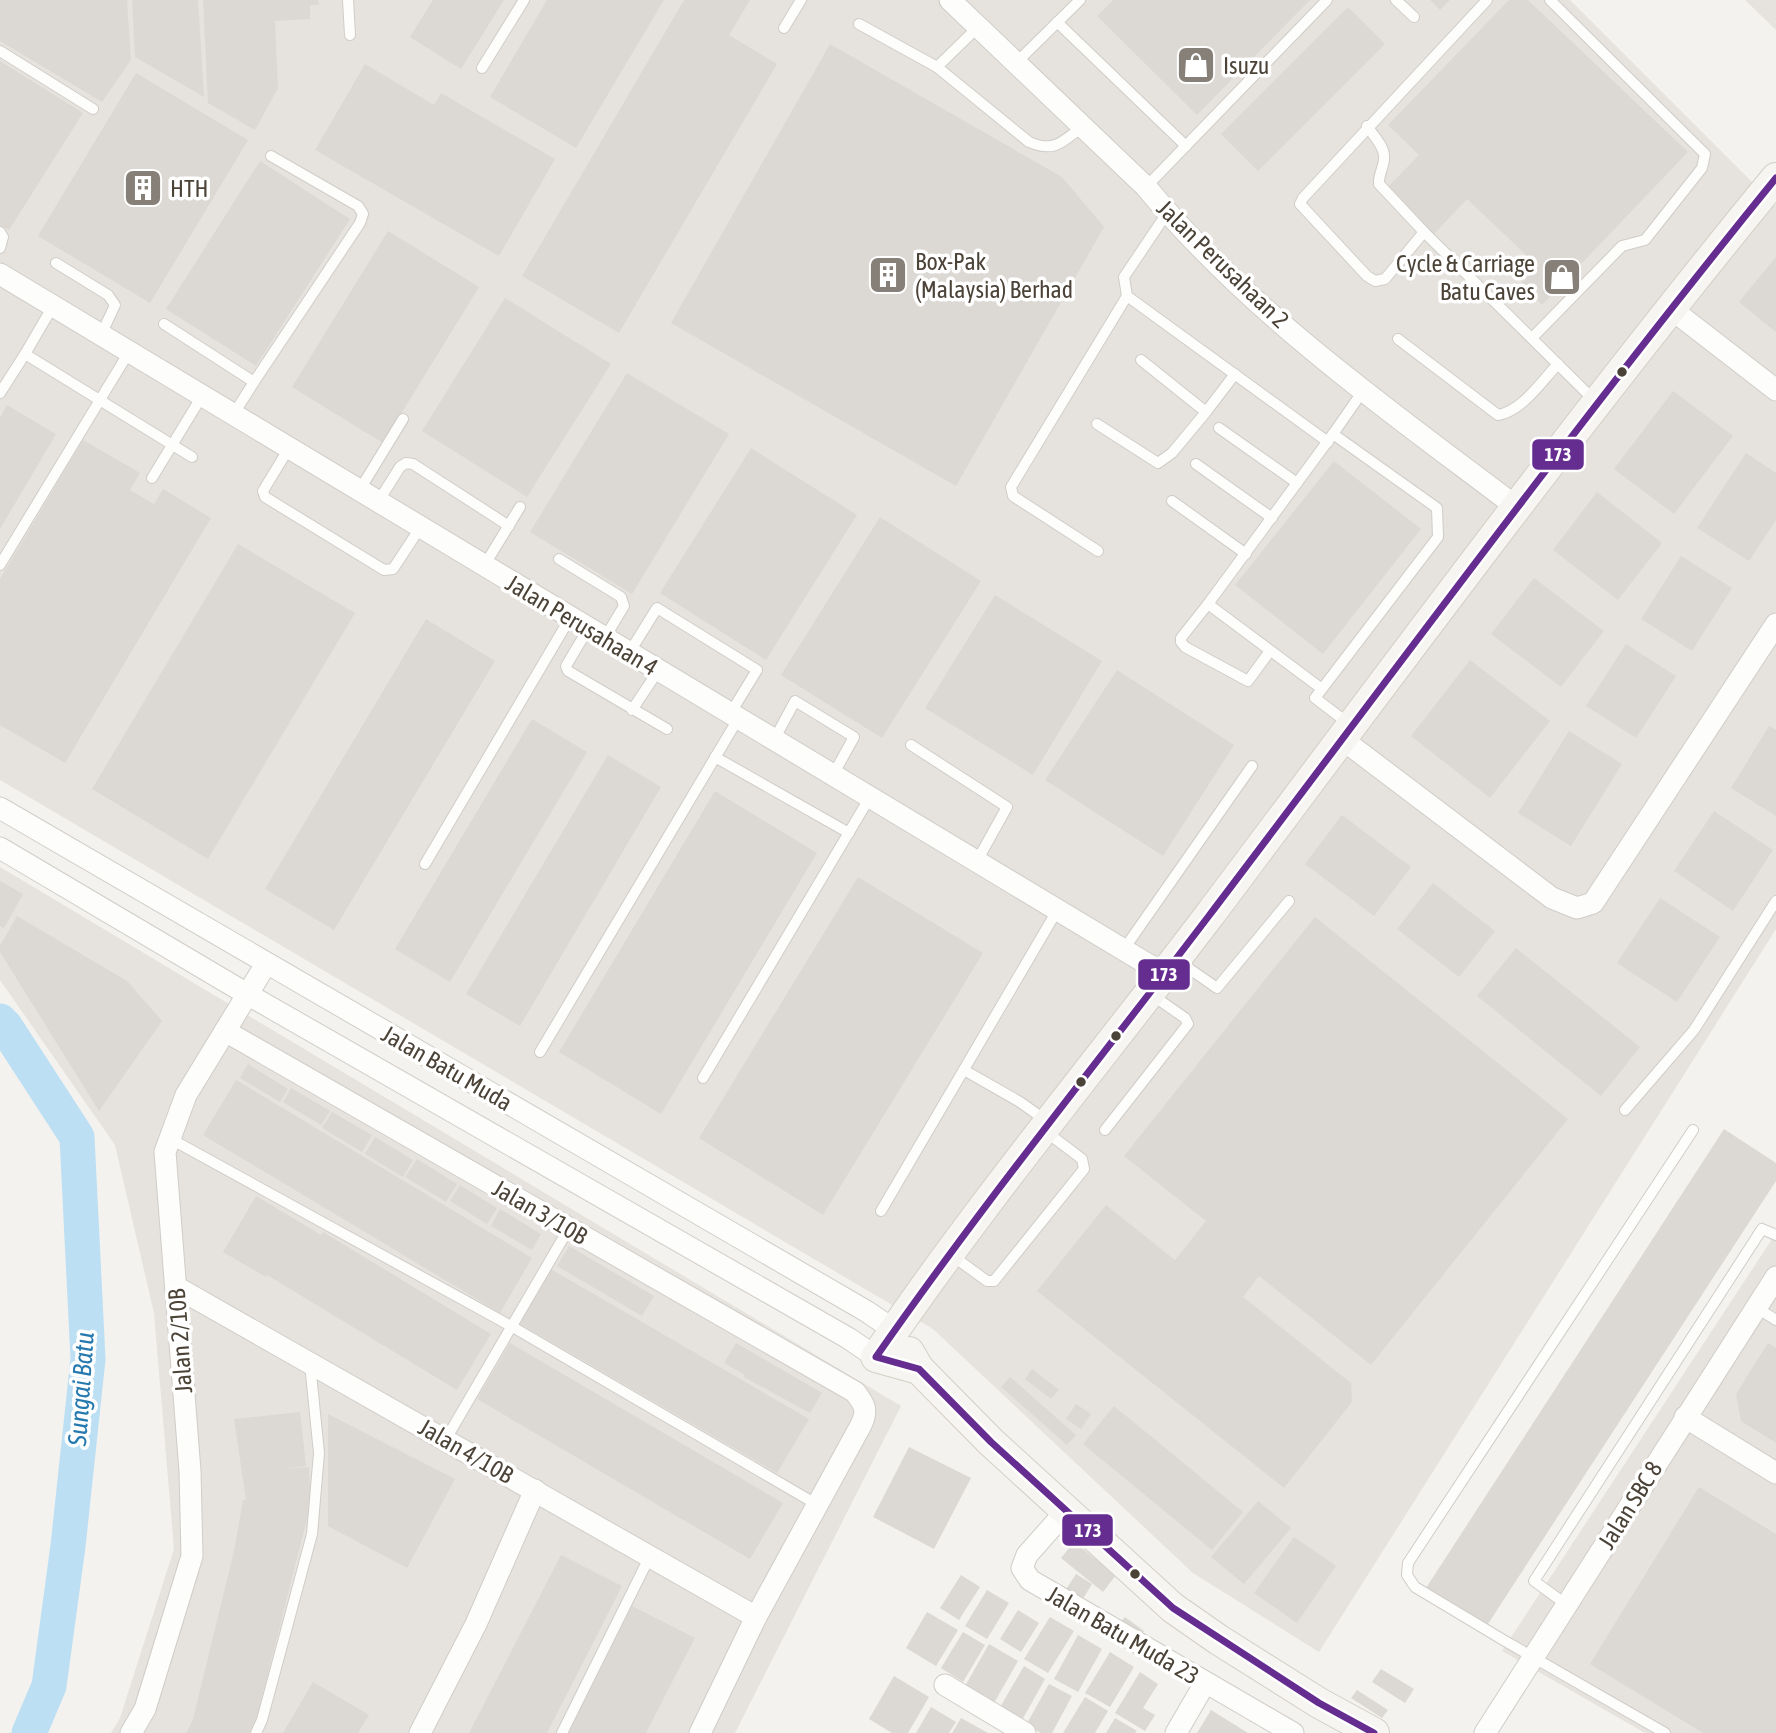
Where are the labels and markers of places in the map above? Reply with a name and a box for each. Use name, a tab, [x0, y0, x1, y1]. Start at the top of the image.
shop icon: Isuzu	[1175, 44, 1217, 86]
place label: Isuzu	[1223, 52, 1269, 79]
building icon: HTH	[122, 167, 164, 209]
place label: HTH	[170, 175, 208, 202]
place label: Box-Pak (Malaysia) Berhad	[915, 248, 1073, 303]
place label: Cycle & Carriage Batu Caves	[1396, 250, 1535, 305]
building icon: Box-Pak (Malaysia) Berhad	[867, 254, 909, 296]
shop icon: Cycle & Carriage Batu Caves	[1541, 256, 1583, 298]
unlabelled marker	[1615, 365, 1629, 379]
unlabelled marker	[1109, 1029, 1123, 1043]
unlabelled marker	[1074, 1075, 1088, 1089]
unlabelled marker	[1128, 1567, 1142, 1581]

